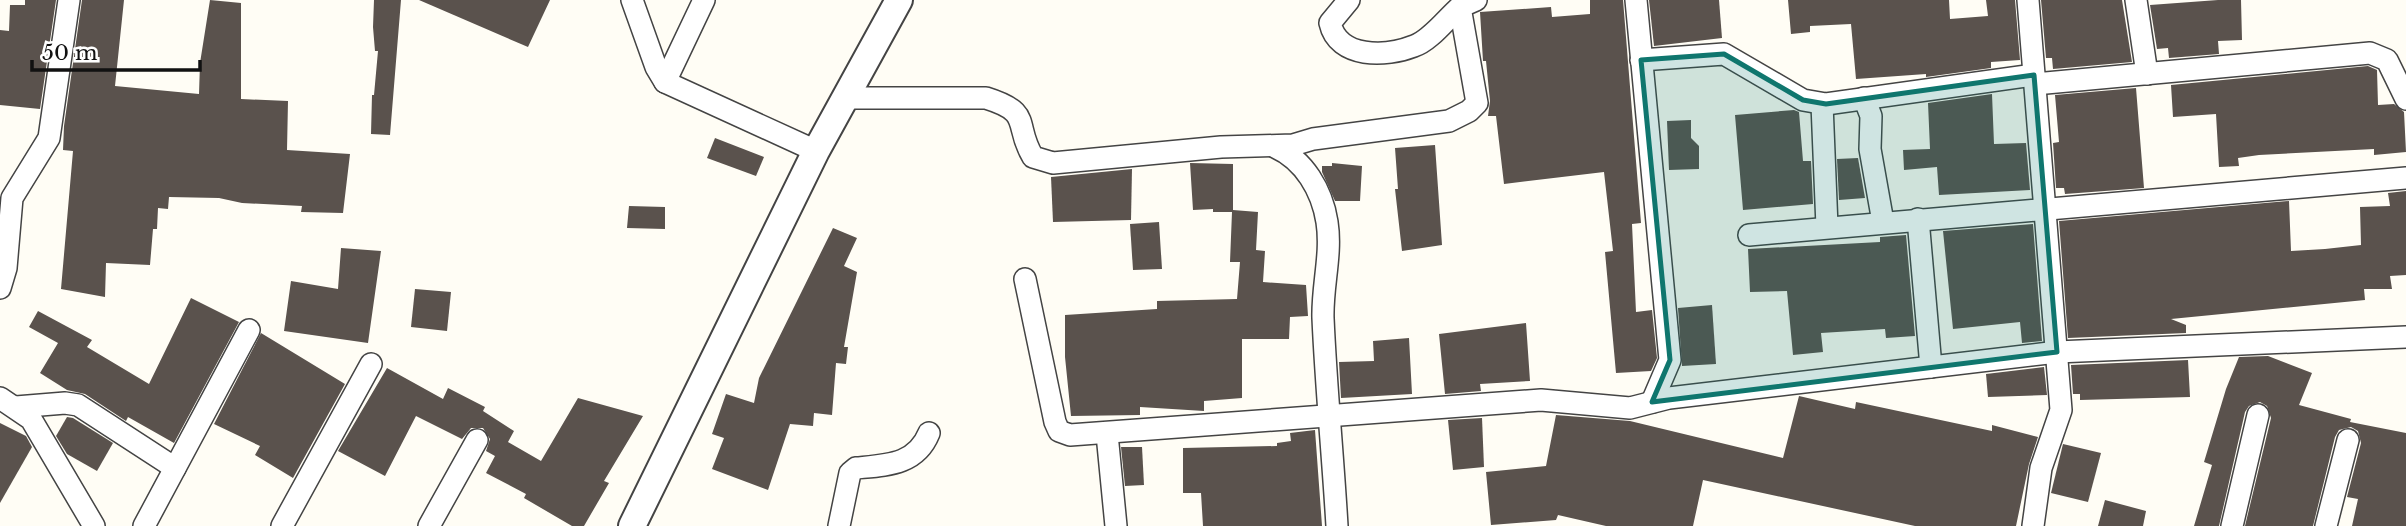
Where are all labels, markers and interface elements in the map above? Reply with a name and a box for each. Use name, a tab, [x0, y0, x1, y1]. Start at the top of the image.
scale bar	[32, 28, 200, 72]
text: 50 m	[42, 40, 98, 66]

